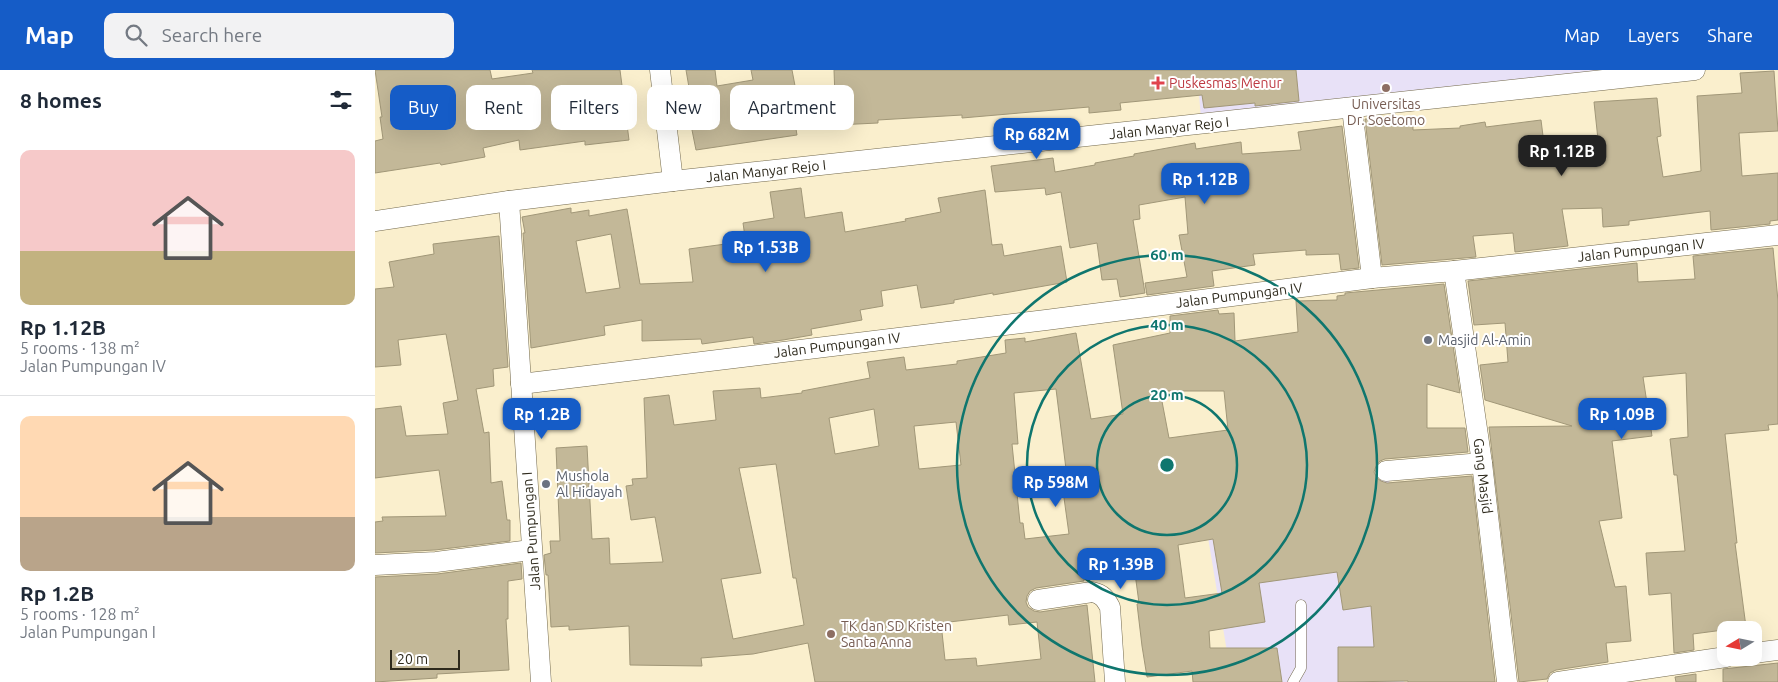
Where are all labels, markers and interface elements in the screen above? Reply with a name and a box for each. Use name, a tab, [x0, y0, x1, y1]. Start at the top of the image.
search box	[104, 13, 454, 58]
icon: search	[122, 21, 150, 49]
text: Map	[25, 22, 74, 49]
text: Search here	[162, 24, 262, 46]
text: Map	[1564, 25, 1600, 45]
text: Layers	[1628, 25, 1679, 45]
text: Share	[1707, 25, 1753, 45]
place label: Puskesmas Menur	[1169, 75, 1283, 91]
marker: Puskesmas Menur	[1151, 76, 1165, 90]
marker: Universitas Dr. Soetomo	[1380, 82, 1392, 94]
chip: Buy	[390, 85, 456, 130]
chip: Rent	[466, 85, 541, 130]
chip: Filters	[551, 85, 637, 130]
chip: New	[647, 85, 720, 130]
chip: Apartment	[730, 85, 854, 130]
icon: filters	[327, 86, 355, 114]
text: 8 homes	[20, 88, 102, 112]
place label: Universitas Dr. Soetomo	[1347, 96, 1425, 128]
street label: Jalan Manyar Rejo I	[1108, 114, 1230, 142]
pin: Rp 682M	[991, 118, 1083, 160]
text: Rp 682M	[1004, 125, 1070, 143]
pin: Rp 1.12B	[1510, 134, 1614, 177]
text: Rp 1.12B	[1529, 142, 1595, 160]
street label: Jalan Manyar Rejo I	[705, 157, 827, 185]
pin: Rp 1.12B	[1153, 162, 1257, 205]
text: Rp 1.12B	[1172, 170, 1238, 188]
icon: home	[143, 183, 233, 273]
pin: Rp 1.53B	[714, 230, 818, 273]
street label: Jalan Pumpungan IV	[1577, 235, 1705, 265]
text: Rp 1.53B	[733, 238, 799, 256]
text: 60 m	[1150, 246, 1184, 263]
street label: Jalan Pumpungan IV	[1175, 279, 1303, 311]
text: Rp 1.12B	[20, 315, 106, 339]
text: 40 m	[1150, 316, 1184, 333]
street label: Jalan Pumpungan IV	[773, 329, 901, 361]
place label: Masjid Al-Amin	[1438, 332, 1531, 348]
marker: Masjid Al-Amin	[1422, 334, 1434, 346]
text: 5 rooms · 138 m²	[20, 339, 140, 357]
text: Jalan Pumpungan IV	[20, 357, 166, 375]
text: 20 m	[1150, 386, 1184, 403]
pin: Rp 1.2B	[496, 398, 588, 440]
pin: Rp 1.09B	[1570, 398, 1674, 440]
text: Rp 1.2B	[514, 405, 570, 423]
text: Rp 1.09B	[1589, 405, 1655, 423]
street label: Gang Masjid	[1470, 437, 1496, 515]
icon: home	[143, 448, 233, 538]
centre of rings	[1158, 456, 1176, 474]
pin: Rp 598M	[1010, 466, 1102, 508]
place label: Mushola Al Hidayah	[556, 468, 622, 500]
street label: Jalan Pumpungan I	[519, 471, 543, 591]
text: Rp 598M	[1023, 473, 1089, 491]
marker: Mushola Al Hidayah	[540, 478, 552, 490]
pin: Rp 1.39B	[1069, 548, 1173, 590]
text: Rp 1.39B	[1088, 555, 1154, 573]
text: Rp 1.2B	[20, 581, 94, 605]
text: 5 rooms · 128 m²	[20, 605, 140, 623]
place label: TK dan SD Kristen Santa Anna	[841, 618, 952, 650]
north arrow	[1717, 621, 1763, 666]
map controls	[1717, 621, 1762, 666]
text: Jalan Pumpungan I	[20, 623, 156, 641]
marker: TK dan SD Kristen Santa Anna	[825, 628, 837, 640]
scale bar	[390, 647, 460, 670]
text: 20 m	[397, 651, 428, 667]

